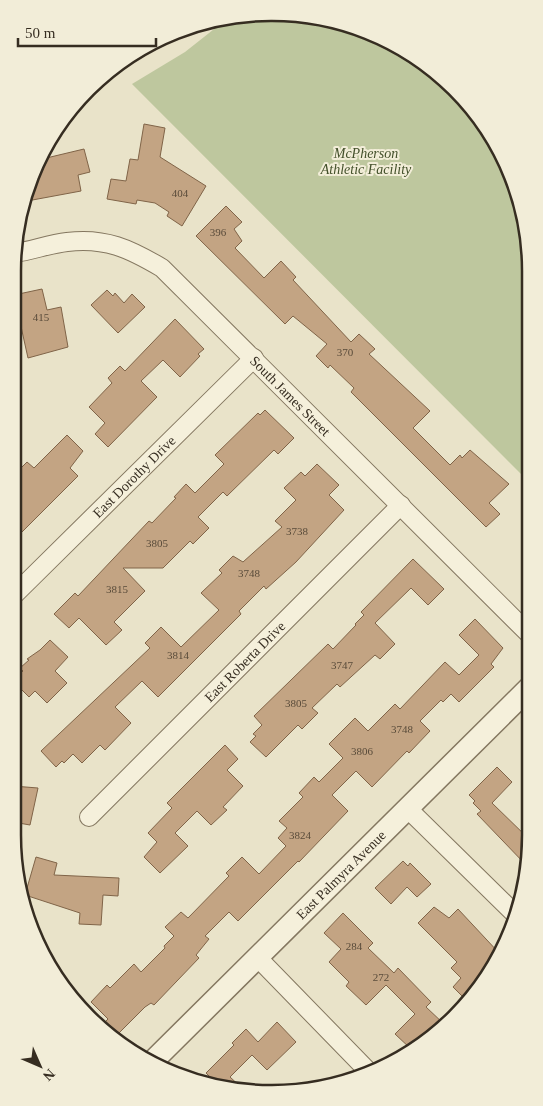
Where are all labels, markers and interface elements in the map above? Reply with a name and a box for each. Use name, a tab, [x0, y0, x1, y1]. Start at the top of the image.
scale bar	[18, 15, 155, 47]
text: 50 m	[25, 25, 56, 41]
park label: McPherson Athletic Facility	[320, 146, 412, 177]
house number: 404	[172, 187, 189, 199]
house number: 396	[210, 226, 227, 238]
house number: 415	[33, 311, 50, 323]
house number: 370	[337, 346, 354, 358]
street label: South James Street	[247, 353, 333, 439]
street label: East Dorothy Drive	[90, 433, 178, 520]
house number: 3738	[286, 525, 309, 537]
house number: 3805	[146, 537, 169, 549]
house number: 3748	[238, 567, 261, 579]
house number: 3815	[106, 583, 129, 595]
street label: East Roberta Drive	[201, 618, 288, 705]
house number: 3814	[167, 649, 190, 661]
house number: 3747	[331, 659, 354, 671]
house number: 3805	[285, 697, 308, 709]
house number: 3748	[391, 723, 414, 735]
house number: 3806	[351, 745, 374, 757]
street label: East Palmyra Avenue	[293, 827, 389, 922]
house number: 3824	[289, 829, 312, 841]
house number: 284	[346, 940, 363, 952]
house number: 272	[373, 971, 389, 983]
north arrow	[15, 1041, 65, 1091]
text: N	[40, 1066, 58, 1084]

